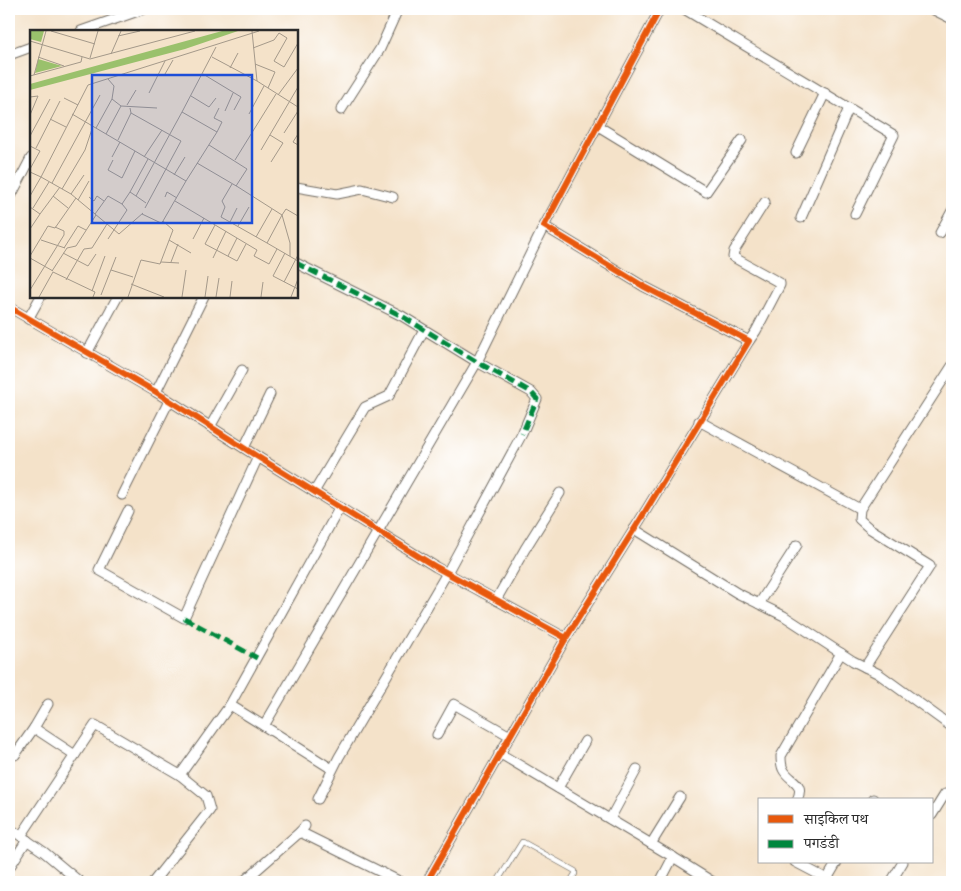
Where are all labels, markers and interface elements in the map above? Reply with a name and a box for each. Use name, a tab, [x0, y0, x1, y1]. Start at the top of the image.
inset map	[30, 30, 298, 298]
legend	[758, 798, 934, 864]
text: साइकिल पथ	[803, 810, 869, 828]
text: पगडंडी	[803, 834, 840, 852]

